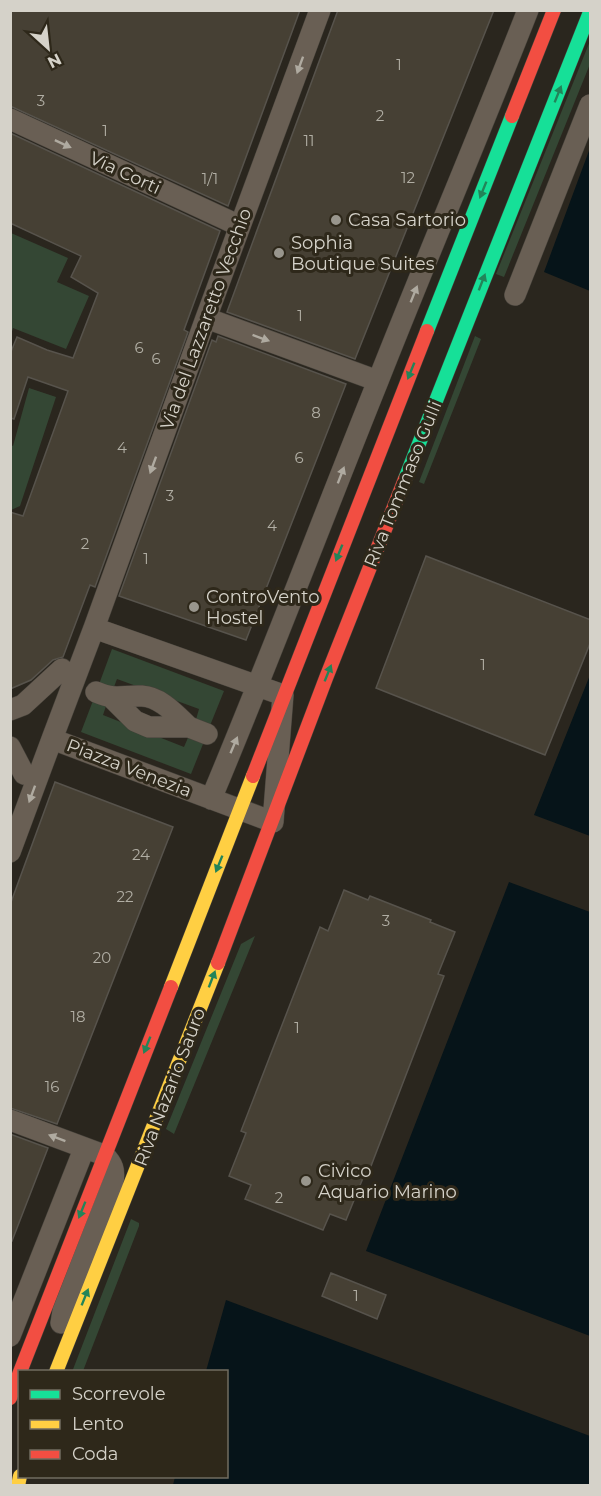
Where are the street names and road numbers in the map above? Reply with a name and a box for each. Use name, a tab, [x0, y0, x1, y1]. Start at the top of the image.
street label: Via Corti	[86, 147, 164, 199]
street label: Via del Lazzaretto Vecchio	[156, 205, 256, 433]
street label: Riva Tommaso Gulli	[360, 398, 446, 570]
street label: Piazza Venezia	[63, 734, 195, 802]
street label: Riva Nazario Sauro	[130, 1005, 210, 1169]

